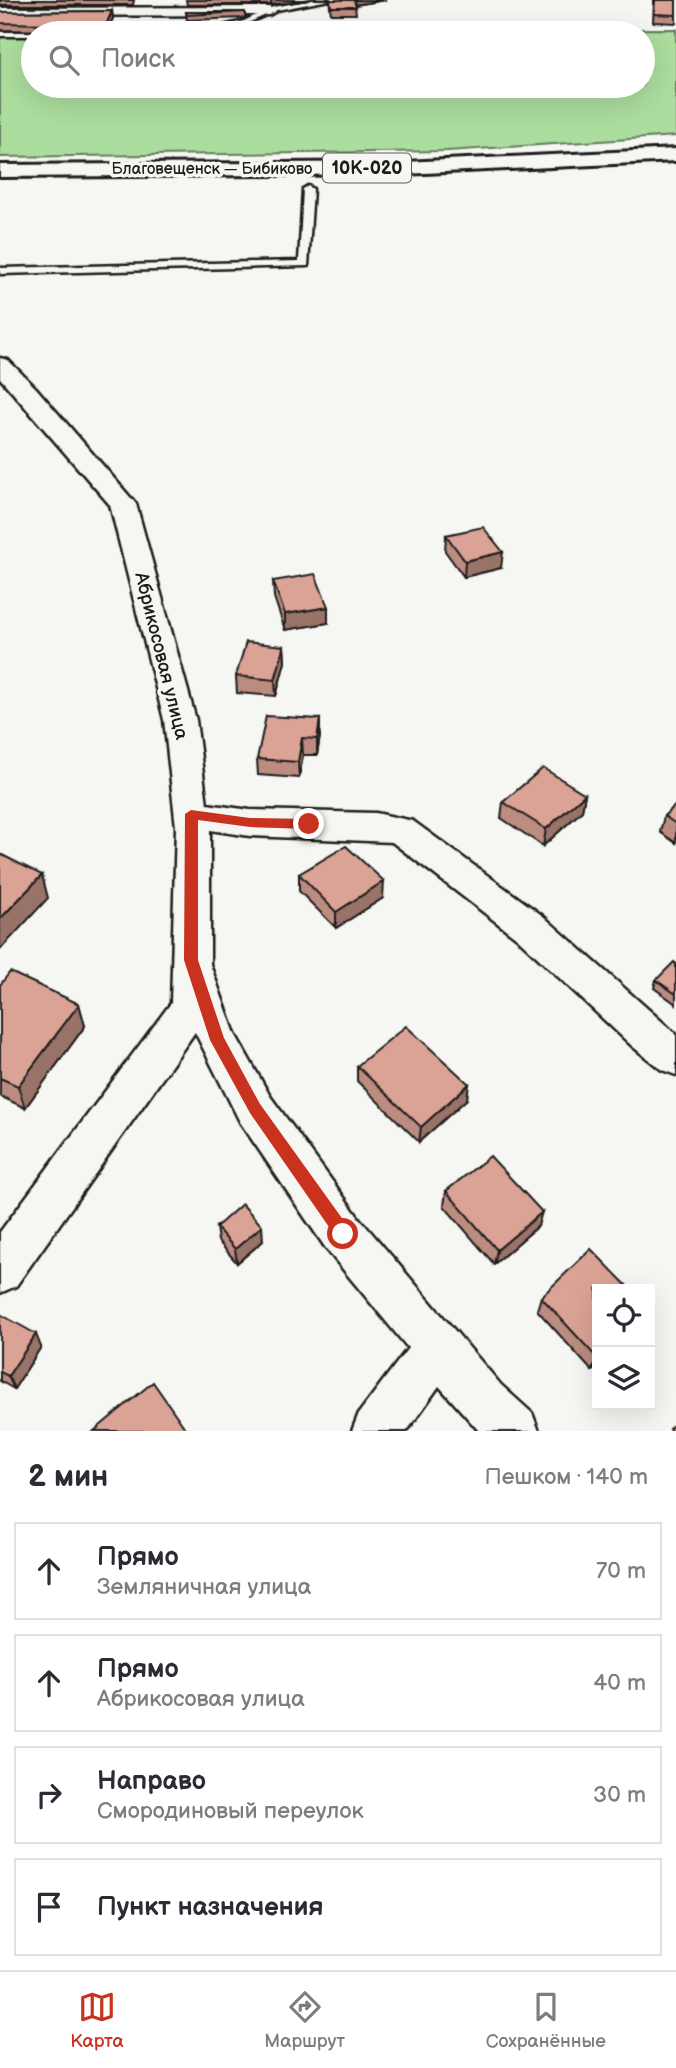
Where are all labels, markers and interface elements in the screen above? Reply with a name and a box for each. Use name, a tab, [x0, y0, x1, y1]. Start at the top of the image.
search box	[21, 21, 655, 98]
icon: search	[45, 41, 83, 79]
text: Поиск	[101, 44, 175, 75]
road number: 10К-020	[323, 154, 411, 182]
street label: Благовещенск — Бибиково	[112, 160, 312, 179]
street label: Абрикосовая улица	[129, 569, 193, 742]
route end	[293, 808, 324, 839]
route start	[327, 1218, 358, 1249]
map controls	[592, 1284, 655, 1410]
button: locate	[592, 1284, 655, 1347]
button: layers	[592, 1347, 655, 1410]
text: 2 мин	[28, 1459, 108, 1495]
text: Пешком · 140 m	[485, 1463, 648, 1491]
text: Прямо	[97, 1542, 179, 1573]
icon: ahead	[30, 1552, 68, 1590]
text: 70 m	[596, 1557, 646, 1585]
text: Земляничная улица	[97, 1573, 311, 1601]
text: Прямо	[97, 1654, 179, 1685]
icon: ahead	[30, 1664, 68, 1702]
text: 40 m	[593, 1669, 646, 1697]
text: Абрикосовая улица	[97, 1685, 305, 1713]
text: Направо	[97, 1766, 206, 1797]
icon: right	[30, 1776, 68, 1814]
text: 30 m	[593, 1781, 646, 1809]
text: Смородиновый переулок	[97, 1797, 364, 1825]
icon: arrive	[30, 1888, 68, 1926]
text: Пункт назначения	[97, 1892, 323, 1923]
tab: Карта	[70, 1988, 124, 2053]
tab: Маршрут	[264, 1988, 345, 2053]
tab: Сохранённые	[486, 1988, 606, 2053]

